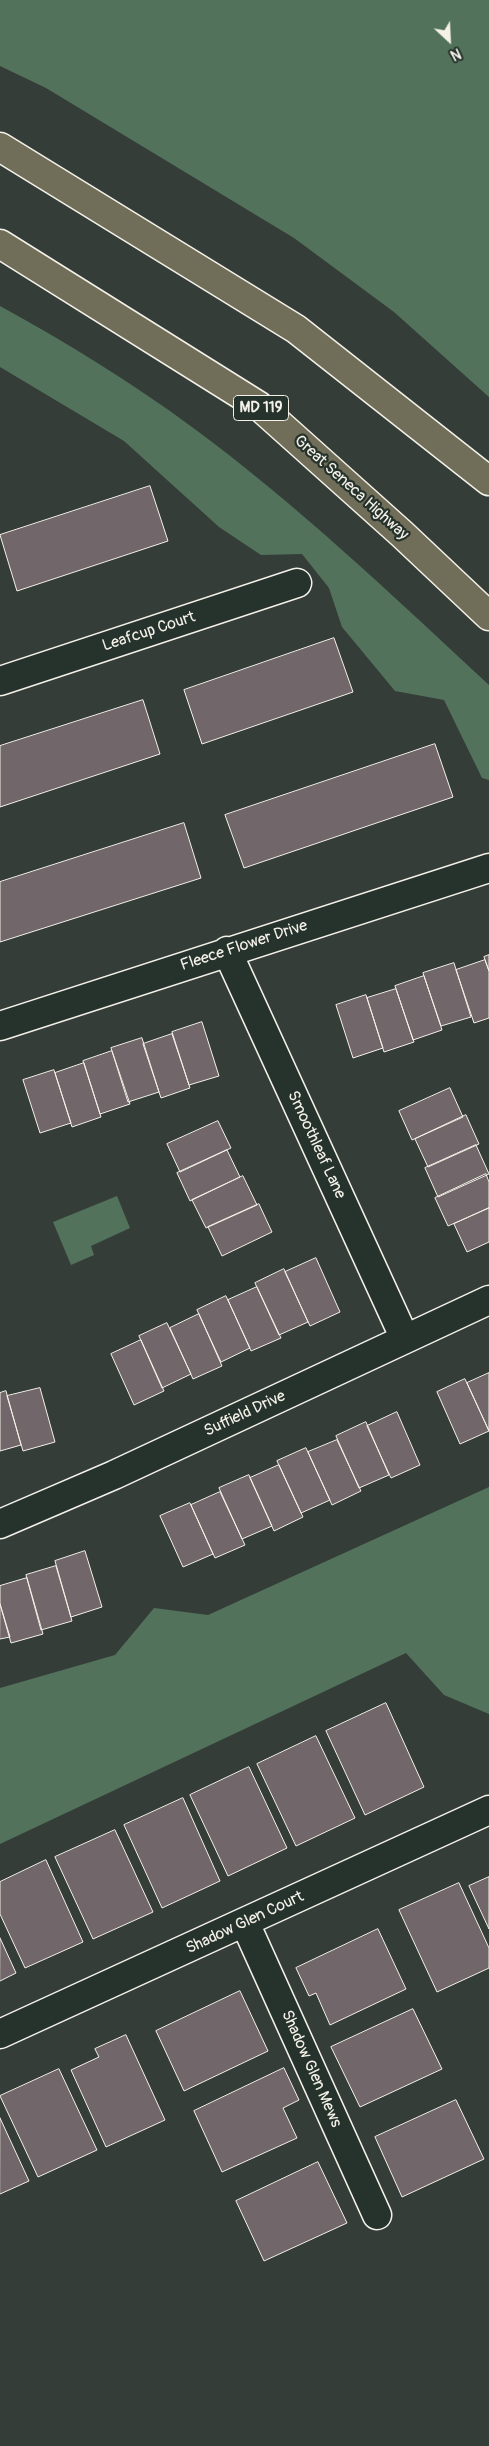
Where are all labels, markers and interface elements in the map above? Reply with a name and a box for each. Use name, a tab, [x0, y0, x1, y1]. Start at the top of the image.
north arrow	[424, 15, 474, 65]
text: N	[448, 44, 463, 64]
road number: MD 119	[234, 396, 288, 420]
street label: Great Seneca Highway	[290, 432, 412, 544]
street label: Leafcup Court	[100, 608, 198, 656]
street label: Fleece Flower Drive	[178, 916, 310, 976]
street label: Smoothleaf Lane	[283, 1088, 349, 1202]
street label: Suffield Drive	[201, 1387, 289, 1441]
street label: Shadow Glen Court	[183, 1887, 307, 1959]
street label: Shadow Glen Mews	[277, 2007, 345, 2131]

